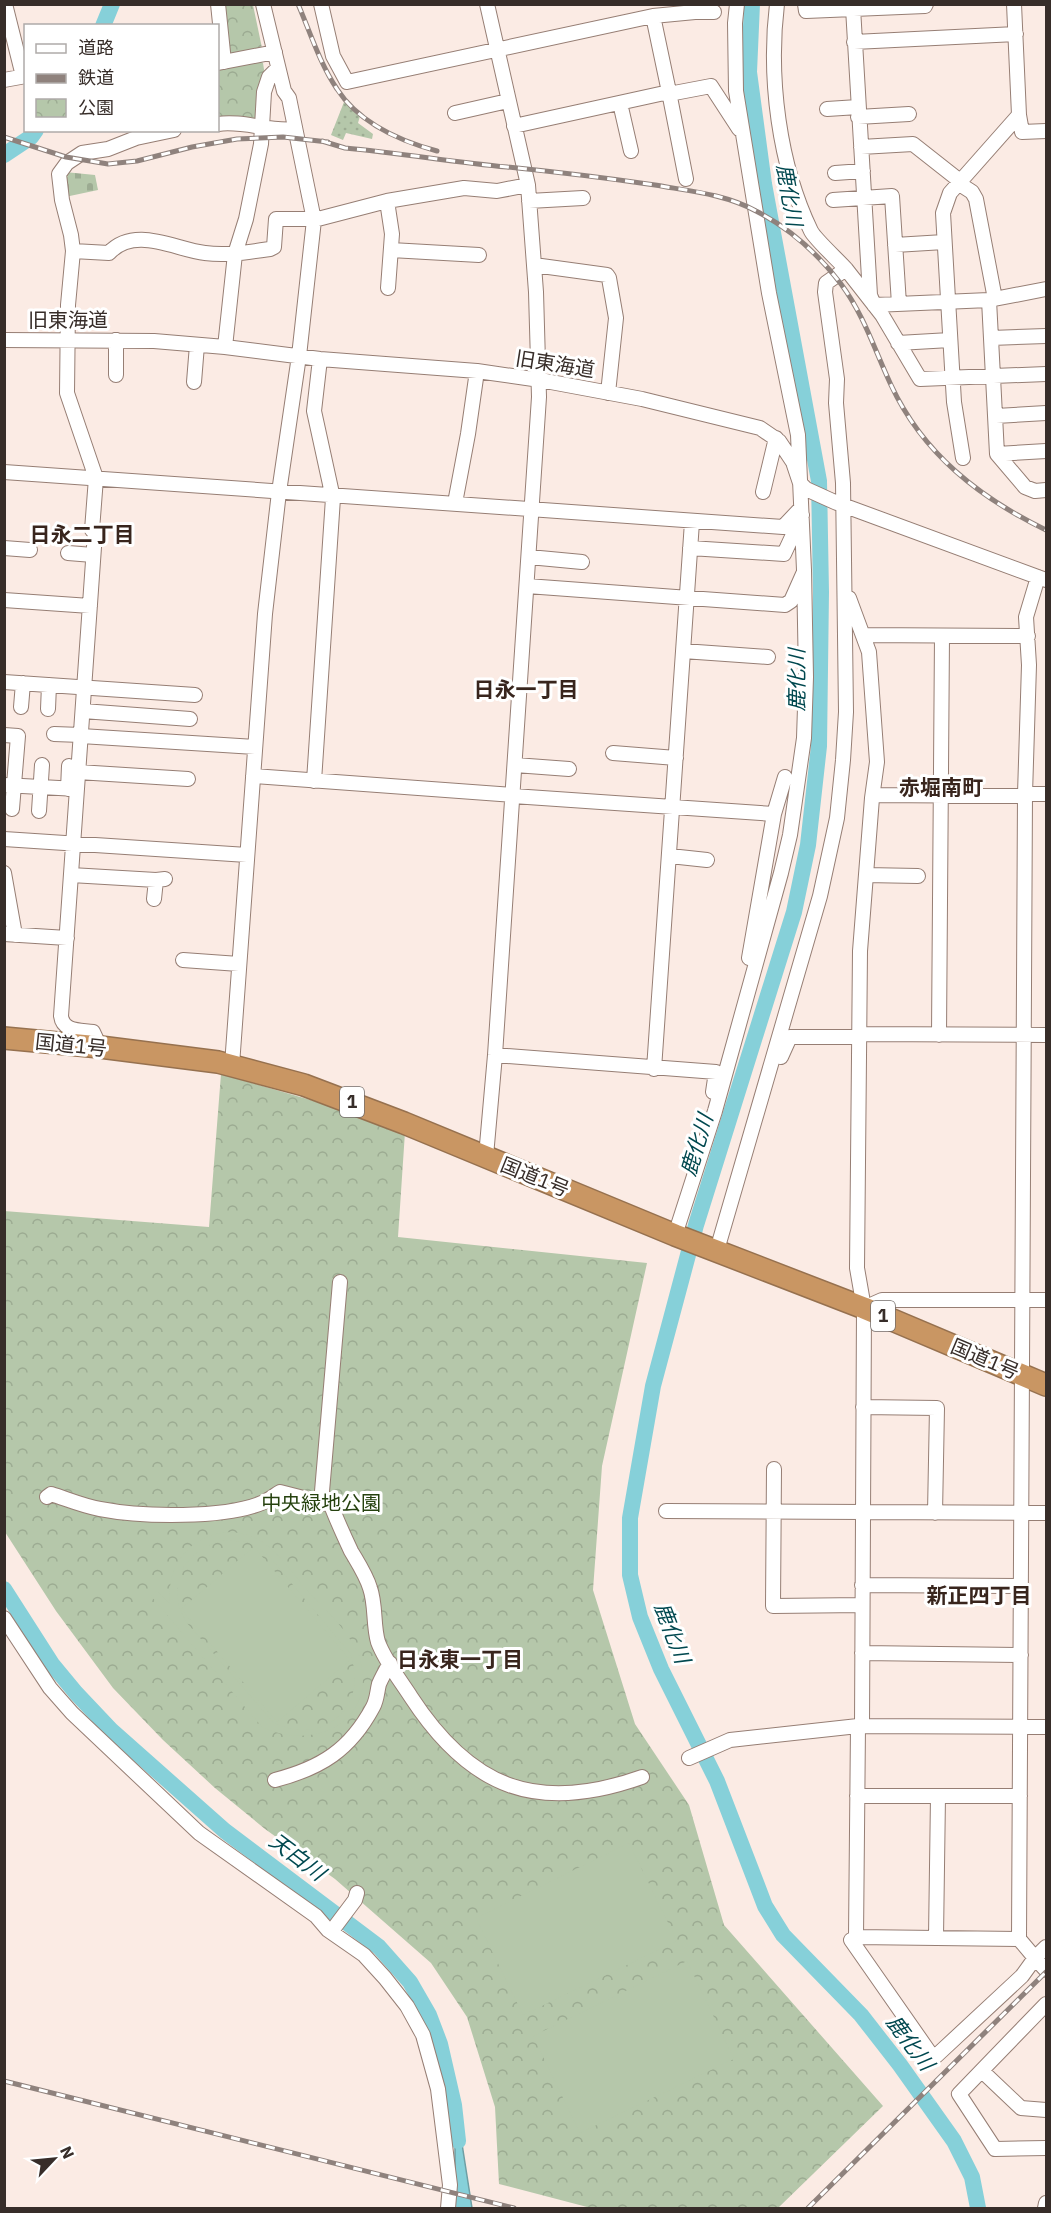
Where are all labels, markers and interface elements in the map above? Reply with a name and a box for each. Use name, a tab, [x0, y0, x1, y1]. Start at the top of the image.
legend	[24, 24, 219, 132]
text: 道路	[78, 36, 114, 59]
text: 鉄道	[78, 66, 114, 89]
text: 公園	[78, 96, 114, 119]
water label: 鹿化川	[771, 161, 810, 230]
street label: 旧東海道	[28, 306, 108, 333]
street label: 旧東海道	[513, 344, 597, 383]
district label: 日永二丁目	[30, 520, 135, 548]
water label: 鹿化川	[782, 647, 810, 712]
district label: 日永一丁目	[474, 675, 579, 703]
district label: 赤堀南町	[899, 773, 983, 801]
street label: 国道1号	[34, 1027, 108, 1062]
road number: 1	[340, 1087, 364, 1117]
water label: 鹿化川	[673, 1109, 719, 1179]
street label: 国道1号	[497, 1151, 574, 1203]
road number: 1	[871, 1301, 895, 1331]
street label: 国道1号	[947, 1332, 1024, 1385]
park label: 中央緑地公園	[261, 1489, 381, 1516]
district label: 新正四丁目	[927, 1581, 1032, 1609]
water label: 鹿化川	[649, 1598, 698, 1669]
district label: 日永東一丁目	[397, 1645, 523, 1673]
water label: 天白川	[264, 1826, 333, 1888]
water label: 鹿化川	[881, 2009, 942, 2078]
north arrow	[24, 2129, 84, 2189]
text: N	[56, 2143, 79, 2162]

